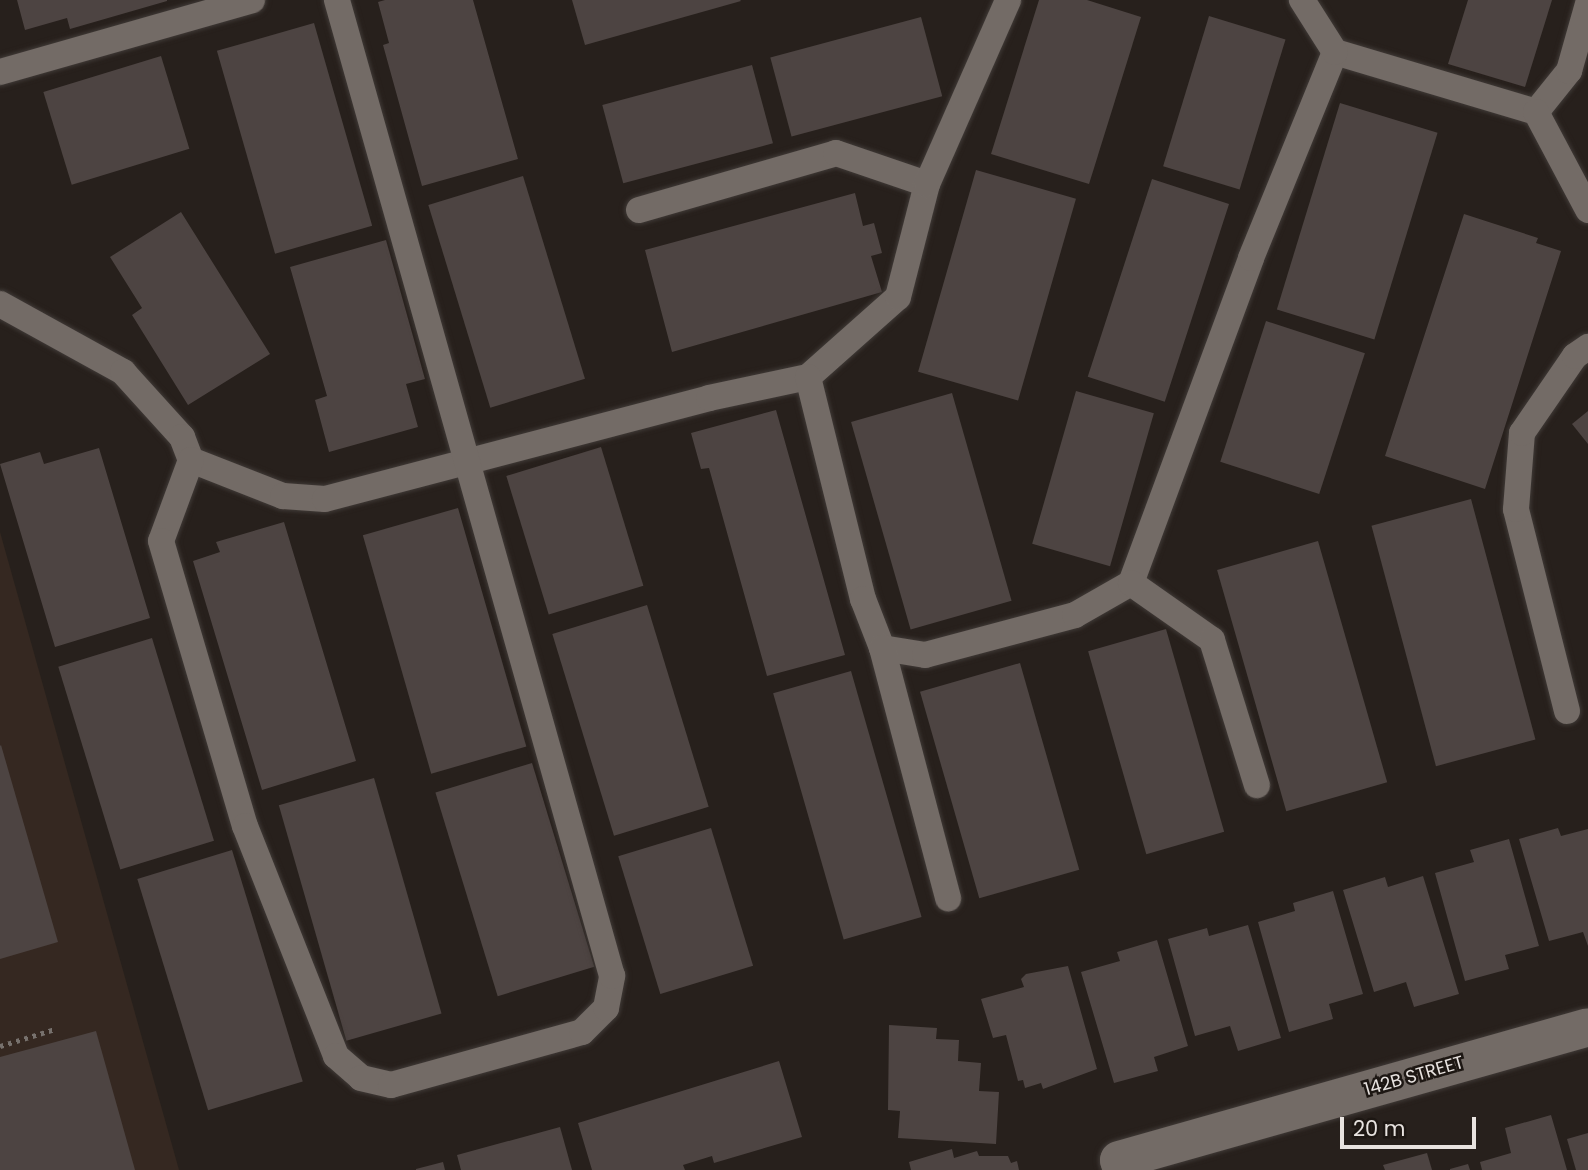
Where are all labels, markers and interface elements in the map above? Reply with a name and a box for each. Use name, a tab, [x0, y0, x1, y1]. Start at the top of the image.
street label: 142B STREET	[1362, 1051, 1466, 1101]
scale bar	[1343, 1104, 1480, 1148]
text: 20 m	[1353, 1114, 1406, 1143]

